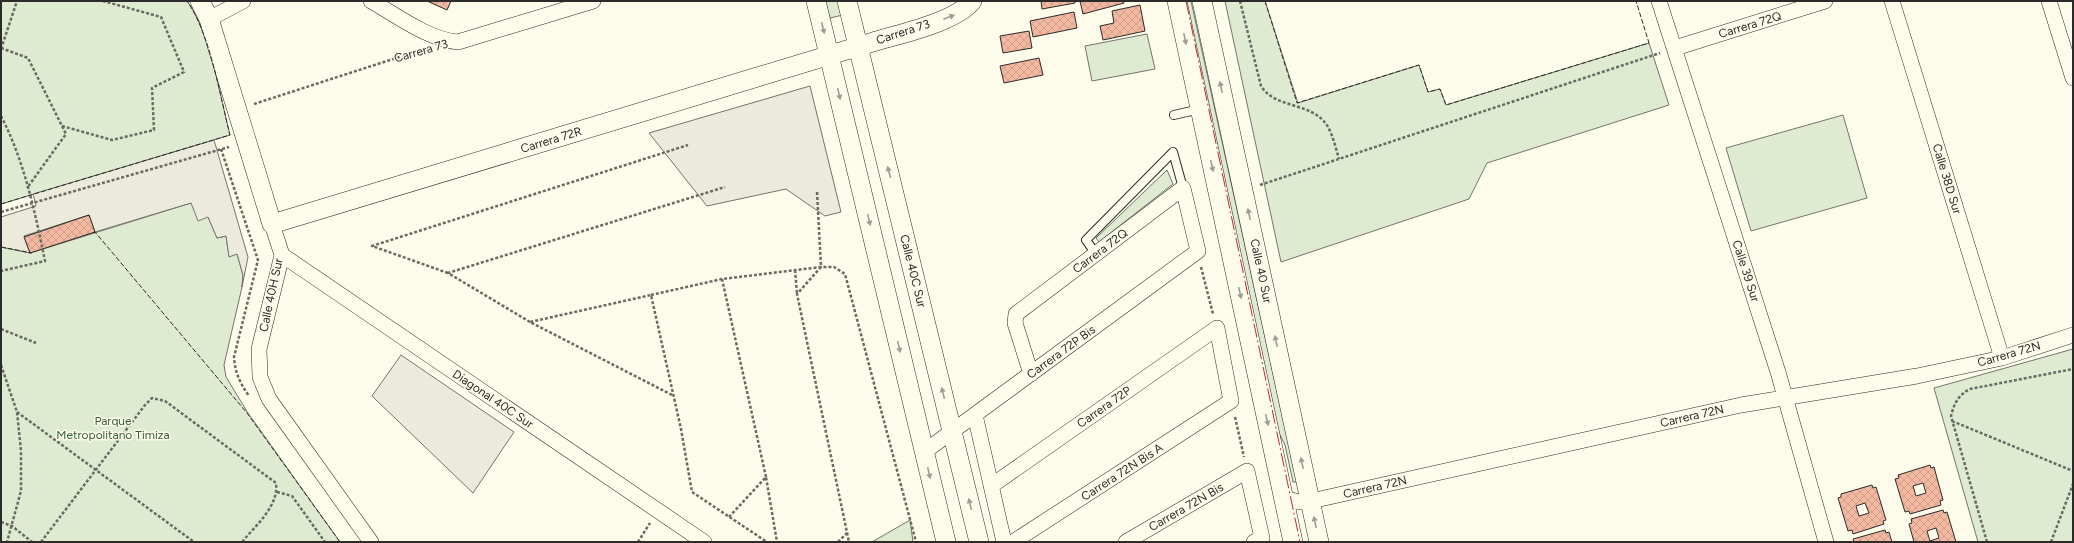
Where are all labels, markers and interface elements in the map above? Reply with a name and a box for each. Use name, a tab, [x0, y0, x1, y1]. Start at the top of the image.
street label: Carrera 72Q	[1717, 9, 1783, 41]
one-way arrow	[943, 14, 955, 20]
street label: Carrera 73	[874, 17, 932, 47]
one-way arrow	[820, 22, 826, 35]
one-way arrow	[1183, 33, 1189, 45]
street label: Carrera 73	[392, 37, 450, 65]
one-way arrow	[1217, 81, 1223, 93]
one-way arrow	[836, 87, 842, 100]
street label: Carrera 72R	[519, 124, 583, 156]
street label: Calle 38D Sur	[1930, 142, 1964, 216]
one-way arrow	[1210, 160, 1216, 172]
one-way arrow	[886, 165, 892, 177]
one-way arrow	[1245, 208, 1251, 220]
one-way arrow	[866, 214, 872, 226]
street label: Carrera 72Q	[1070, 226, 1130, 276]
street label: Calle 40C Sur	[897, 233, 929, 309]
street label: Calle 40 Sur	[1247, 237, 1275, 305]
street label: Calle 39 Sur	[1729, 238, 1763, 304]
street label: Calle 40H Sur	[256, 257, 286, 333]
one-way arrow	[1237, 287, 1243, 300]
street label: Carrera 72P Bis	[1024, 322, 1098, 382]
one-way arrow	[1273, 335, 1279, 347]
street label: Carrera 72N	[1976, 338, 2042, 370]
one-way arrow	[896, 340, 902, 353]
street label: Diagonal 40C Sur	[450, 367, 536, 431]
street label: Carrera 72P	[1074, 383, 1134, 431]
one-way arrow	[940, 387, 946, 399]
street label: Carrera 72N	[1659, 402, 1725, 430]
park label: Parque Metropolitano Timiza	[56, 414, 170, 442]
one-way arrow	[1265, 414, 1271, 427]
street label: Carrera 72N Bis A	[1078, 440, 1166, 504]
one-way arrow	[1299, 457, 1305, 469]
one-way arrow	[926, 467, 932, 479]
street label: Carrera 72N	[1342, 473, 1408, 501]
street label: Carrera 72N Bis	[1146, 480, 1226, 534]
one-way arrow	[966, 498, 972, 510]
one-way arrow	[1311, 515, 1317, 528]

